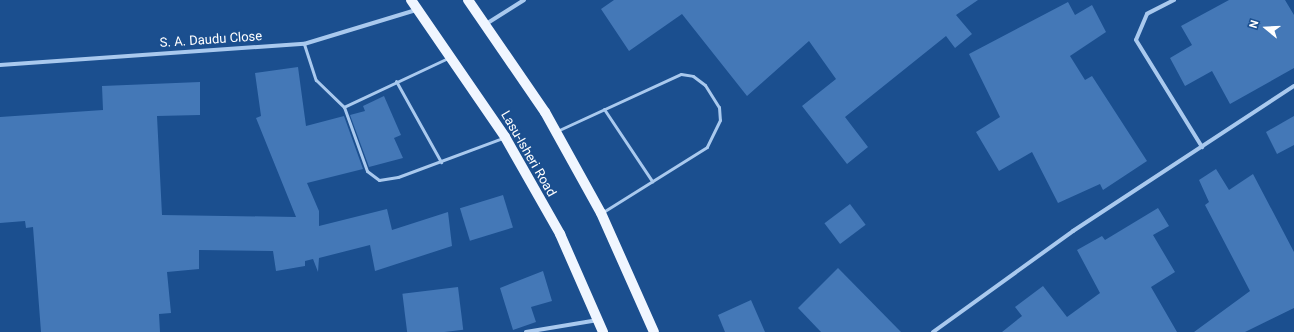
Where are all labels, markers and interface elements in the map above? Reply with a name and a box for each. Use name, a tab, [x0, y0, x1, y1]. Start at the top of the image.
north arrow	[1246, 8, 1286, 48]
text: N	[1247, 18, 1261, 30]
street label: S. A. Daudu Close	[159, 29, 263, 51]
street label: Lasu-Isheri Road	[497, 108, 559, 200]

